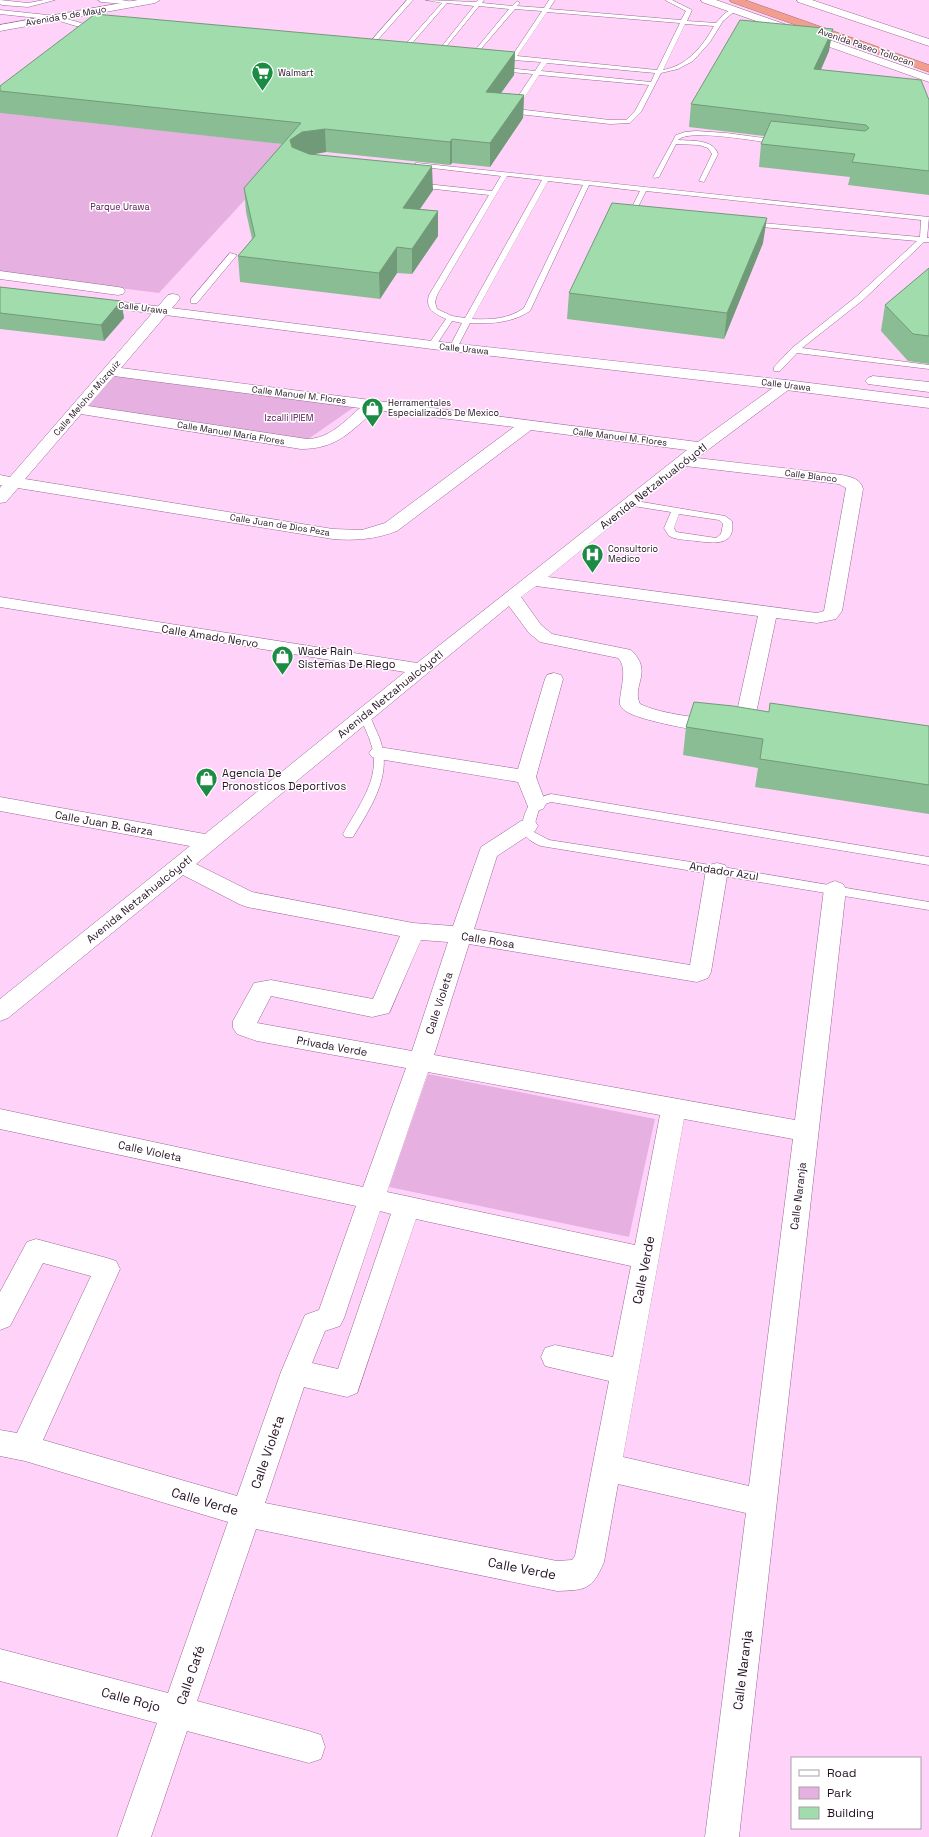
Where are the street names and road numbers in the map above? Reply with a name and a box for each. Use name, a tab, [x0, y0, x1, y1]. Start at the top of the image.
street label: Avenida 5 de Mayo	[25, 3, 108, 29]
street label: Avenida Paseo Tollocan	[816, 25, 916, 69]
street label: Calle Urawa	[118, 299, 168, 317]
street label: Calle Urawa	[439, 340, 489, 358]
street label: Calle Melchor Múzquiz	[51, 357, 123, 438]
street label: Calle Urawa	[761, 376, 811, 394]
street label: Calle Manuel M. Flores	[251, 383, 347, 407]
street label: Calle Manuel María Flores	[176, 419, 286, 447]
street label: Calle Manuel M. Flores	[572, 425, 668, 449]
street label: Avenida Netzahualcóyotl	[597, 440, 709, 532]
street label: Calle Blanco	[784, 467, 838, 485]
street label: Calle Juan de Dios Peza	[229, 511, 331, 539]
street label: Calle Amado Nervo	[161, 621, 260, 651]
street label: Avenida Netzahualcóyotl	[334, 647, 446, 741]
street label: Calle Juan B. Garza	[54, 807, 155, 839]
street label: Avenida Netzahualcóyotl	[83, 852, 195, 946]
street label: Andador Azul	[688, 859, 760, 883]
street label: Calle Rosa	[460, 929, 516, 951]
street label: Calle Violeta	[422, 969, 456, 1036]
street label: Privada Verde	[295, 1033, 369, 1059]
street label: Calle Violeta	[117, 1137, 184, 1165]
street label: Calle Naranja	[787, 1161, 809, 1231]
street label: Calle Verde	[629, 1235, 658, 1306]
street label: Calle Violeta	[247, 1413, 288, 1491]
street label: Calle Verde	[169, 1484, 240, 1519]
street label: Calle Verde	[486, 1554, 557, 1583]
street label: Calle Naranja	[729, 1629, 756, 1711]
street label: Calle Café	[172, 1643, 209, 1707]
street label: Calle Rojo	[99, 1683, 162, 1716]

